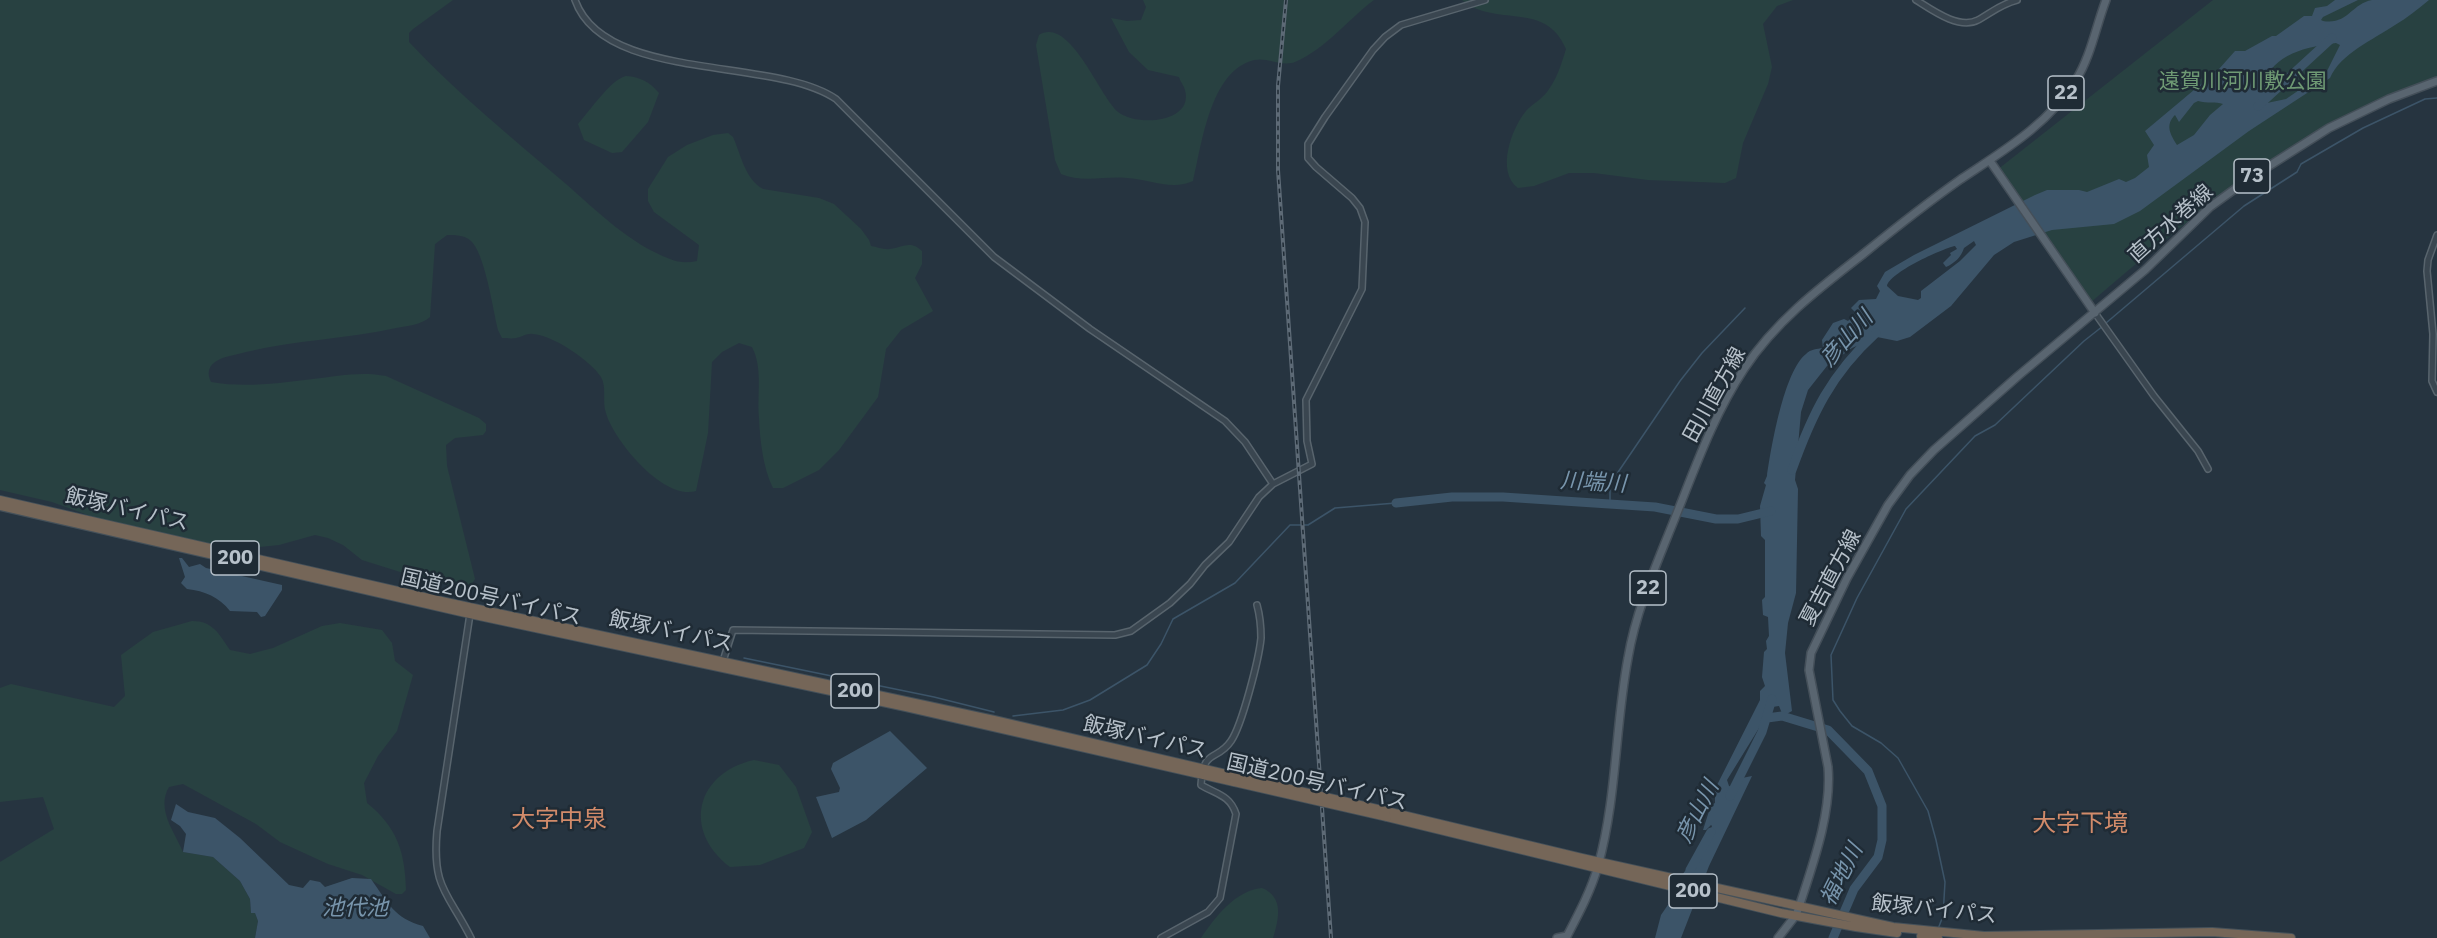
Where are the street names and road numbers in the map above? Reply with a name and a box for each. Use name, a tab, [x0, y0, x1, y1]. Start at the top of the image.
road number: 22	[2048, 76, 2084, 110]
road number: 73	[2234, 159, 2270, 193]
street label: 直方水巻線	[2124, 180, 2218, 268]
street label: 田川直方線	[1679, 343, 1751, 447]
street label: 飯塚バイパス	[63, 484, 191, 536]
street label: 夏吉直方線	[1795, 526, 1867, 630]
road number: 200	[211, 541, 259, 575]
street label: 国道200号バイパス	[398, 565, 584, 631]
road number: 22	[1630, 571, 1666, 605]
street label: 飯塚バイパス	[607, 607, 735, 657]
road number: 200	[831, 674, 879, 708]
street label: 飯塚バイパス	[1081, 712, 1209, 764]
street label: 国道200号バイパス	[1224, 750, 1410, 816]
road number: 200	[1669, 874, 1717, 908]
street label: 飯塚バイパス	[1870, 891, 1998, 929]

